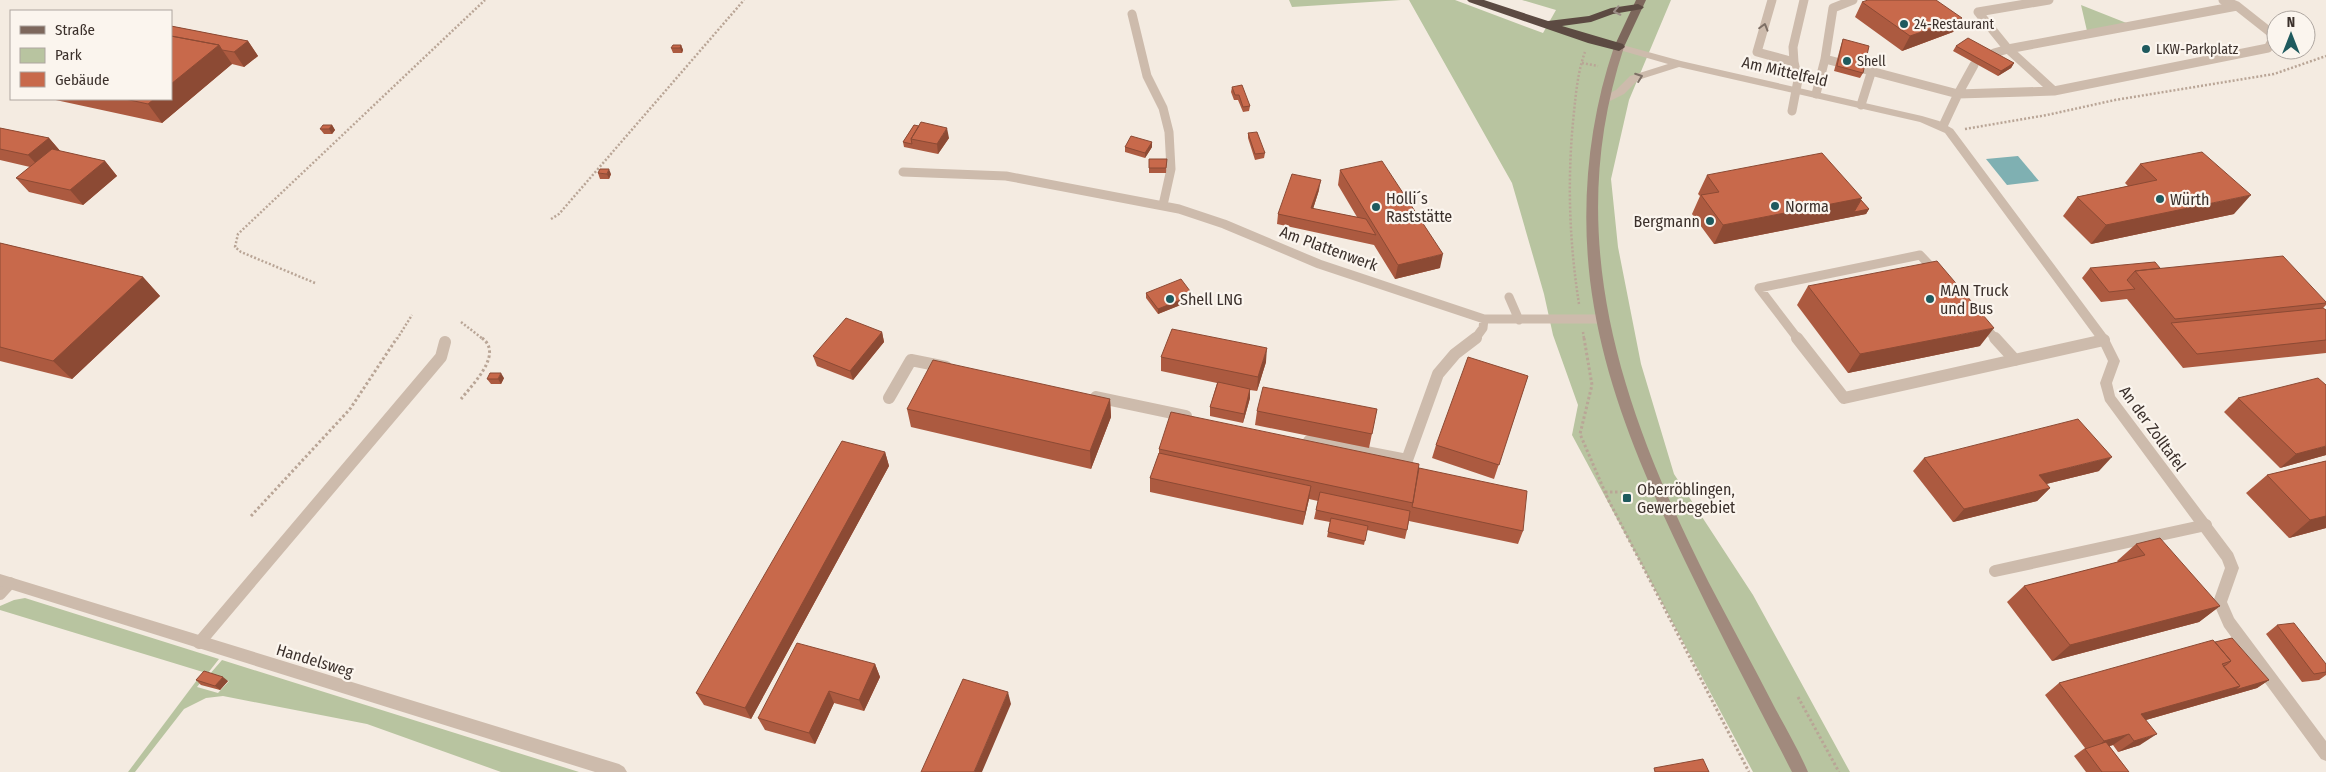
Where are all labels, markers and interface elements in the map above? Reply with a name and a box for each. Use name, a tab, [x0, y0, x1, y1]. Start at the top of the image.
one-way arrow	[1612, 5, 1621, 16]
legend	[10, 10, 172, 100]
north arrow	[2266, 10, 2316, 60]
text: N	[2287, 14, 2295, 31]
place label: 24-Restaurant	[1914, 16, 1995, 33]
marker: 24-Restaurant	[1898, 18, 1910, 30]
text: Straße	[55, 21, 95, 39]
one-way arrow	[1758, 23, 1769, 32]
place label: LKW-Parkplatz	[2156, 41, 2239, 58]
marker: LKW-Parkplatz	[2140, 43, 2152, 55]
text: Park	[55, 46, 82, 64]
street label: Am Mittelfeld	[1740, 52, 1830, 91]
place label: Shell	[1857, 53, 1886, 70]
marker: Shell	[1841, 55, 1853, 67]
text: Gebäude	[55, 71, 110, 89]
one-way arrow	[1634, 73, 1642, 83]
place label: Holli´s Raststätte	[1386, 189, 1452, 226]
place label: Würth	[2170, 190, 2209, 209]
marker: Würth	[2154, 193, 2166, 205]
place label: Norma	[1785, 197, 1829, 216]
marker: Norma	[1769, 200, 1781, 212]
marker: Holli´s Raststätte	[1370, 201, 1382, 213]
place label: Bergmann	[1633, 212, 1700, 231]
marker: Bergmann	[1704, 215, 1716, 227]
street label: Am Plattenwerk	[1277, 222, 1381, 275]
place label: MAN Truck und Bus	[1940, 281, 2009, 318]
place label: Shell LNG	[1180, 290, 1242, 309]
marker: Shell LNG	[1164, 293, 1176, 305]
marker: MAN Truck und Bus	[1924, 293, 1936, 305]
street label: An der Zolltafel	[2115, 382, 2190, 474]
place label: Oberröblingen, Gewerbegebiet	[1637, 480, 1736, 517]
marker: Oberröblingen, Gewerbegebiet	[1621, 492, 1633, 504]
street label: Handelsweg	[274, 640, 356, 681]

